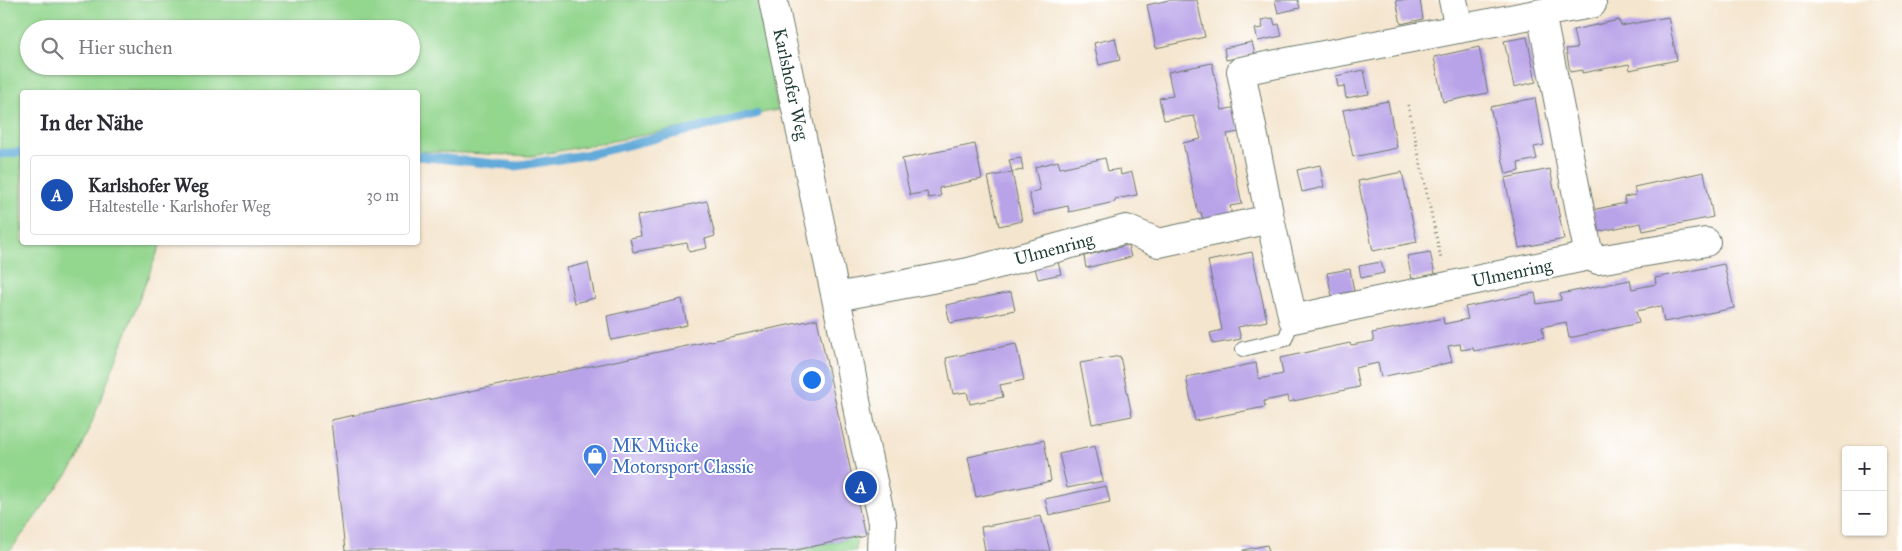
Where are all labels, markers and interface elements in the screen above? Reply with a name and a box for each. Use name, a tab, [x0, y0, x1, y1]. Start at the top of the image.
search box	[20, 20, 420, 75]
street label: Karlshofer Weg	[767, 26, 814, 143]
icon: search	[38, 34, 66, 62]
text: Hier suchen	[78, 36, 172, 59]
text: In der Nähe	[40, 110, 143, 136]
text: Karlshofer Weg	[88, 174, 208, 197]
text: A	[52, 186, 62, 205]
text: 30 m	[366, 186, 399, 205]
text: Haltestelle · Karlshofer Weg	[88, 197, 270, 216]
street label: Ulmenring	[1012, 228, 1097, 271]
street label: Ulmenring	[1470, 254, 1555, 293]
your location	[799, 367, 825, 393]
place label: MK Mücke Motorsport Classic	[612, 435, 754, 478]
shop icon: MK Mücke Motorsport Classic	[582, 443, 608, 477]
map controls	[1842, 446, 1887, 536]
button: +	[1842, 446, 1887, 491]
pin: A	[845, 468, 877, 506]
button: −	[1842, 491, 1887, 536]

